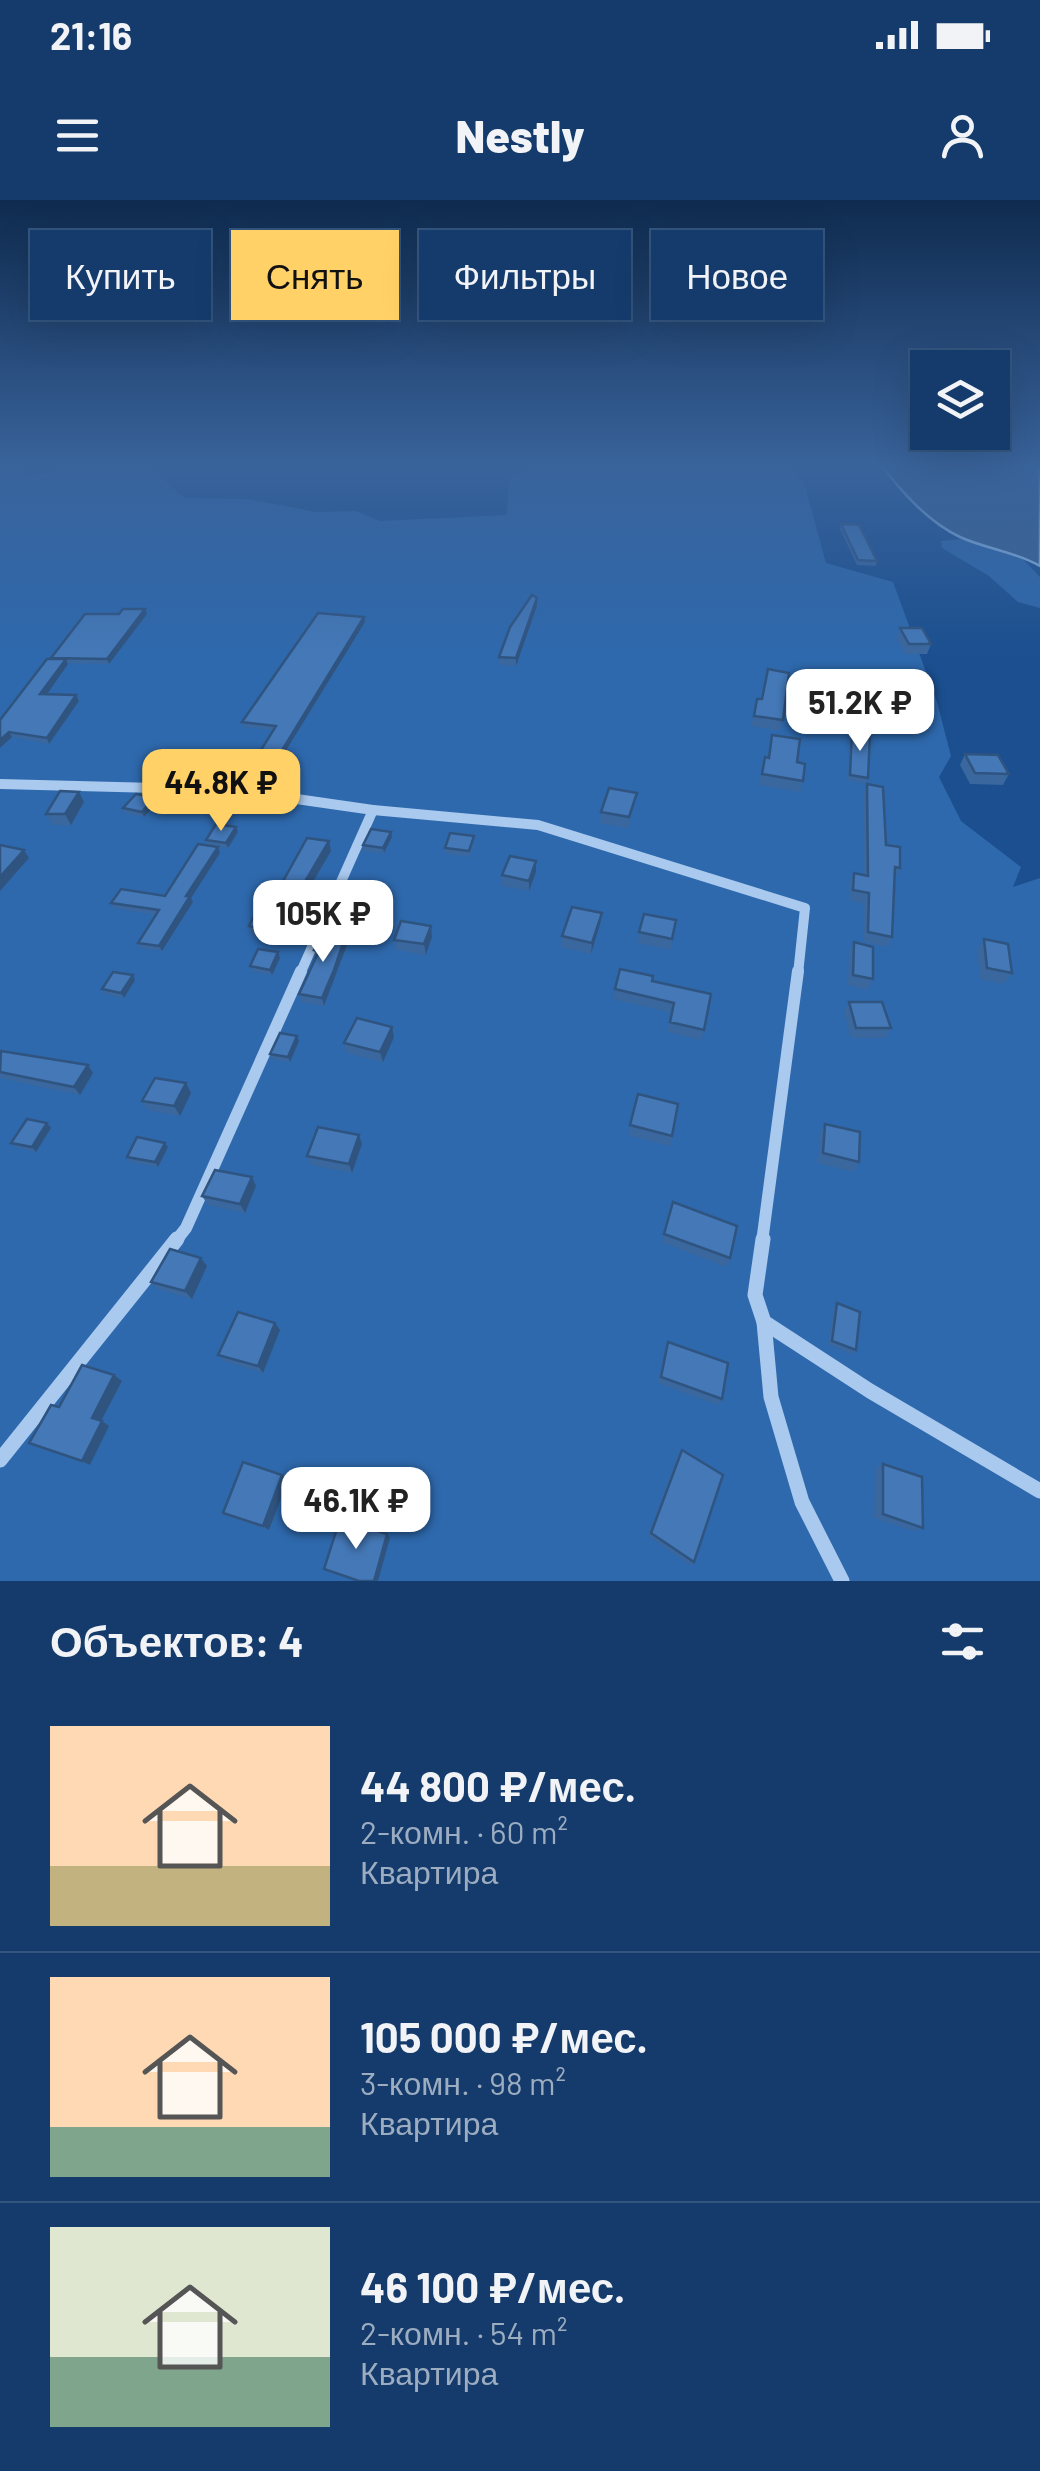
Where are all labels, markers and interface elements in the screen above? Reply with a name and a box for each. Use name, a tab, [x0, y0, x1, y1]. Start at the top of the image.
text: 21:16	[50, 12, 132, 58]
icon: menu	[50, 108, 105, 163]
text: Nestly	[455, 108, 585, 162]
icon: person	[935, 108, 990, 163]
chip: Купить	[30, 230, 211, 320]
chip: Снять	[231, 230, 399, 320]
chip: Фильтры	[419, 230, 631, 320]
chip: Новое	[651, 230, 823, 320]
map controls	[910, 350, 1010, 450]
button: layers	[910, 350, 1010, 450]
pin: 51.2K ₽	[768, 669, 952, 754]
text: 51.2K ₽	[808, 682, 912, 720]
pin: 44.8K ₽	[129, 749, 313, 834]
text: 44.8K ₽	[164, 762, 278, 800]
pin: 105K ₽	[242, 880, 404, 965]
text: 105K ₽	[275, 893, 371, 931]
pin: 46.1K ₽	[264, 1467, 448, 1552]
text: 46.1K ₽	[303, 1480, 409, 1518]
icon: filters	[935, 1614, 990, 1669]
text: Объектов: 4	[50, 1615, 304, 1665]
text: 44 800 ₽/мес.	[360, 1760, 636, 1810]
icon: home	[130, 1766, 250, 1886]
text: 2-комн. · 60 m²	[360, 1812, 568, 1850]
text: Квартира	[360, 1852, 498, 1890]
text: 105 000 ₽/мес.	[360, 2011, 648, 2061]
icon: home	[130, 2017, 250, 2137]
text: 3-комн. · 98 m²	[360, 2063, 566, 2101]
text: Квартира	[360, 2103, 498, 2141]
text: 46 100 ₽/мес.	[360, 2261, 625, 2311]
icon: home	[130, 2267, 250, 2387]
text: 2-комн. · 54 m²	[360, 2313, 567, 2351]
text: Квартира	[360, 2353, 498, 2391]

